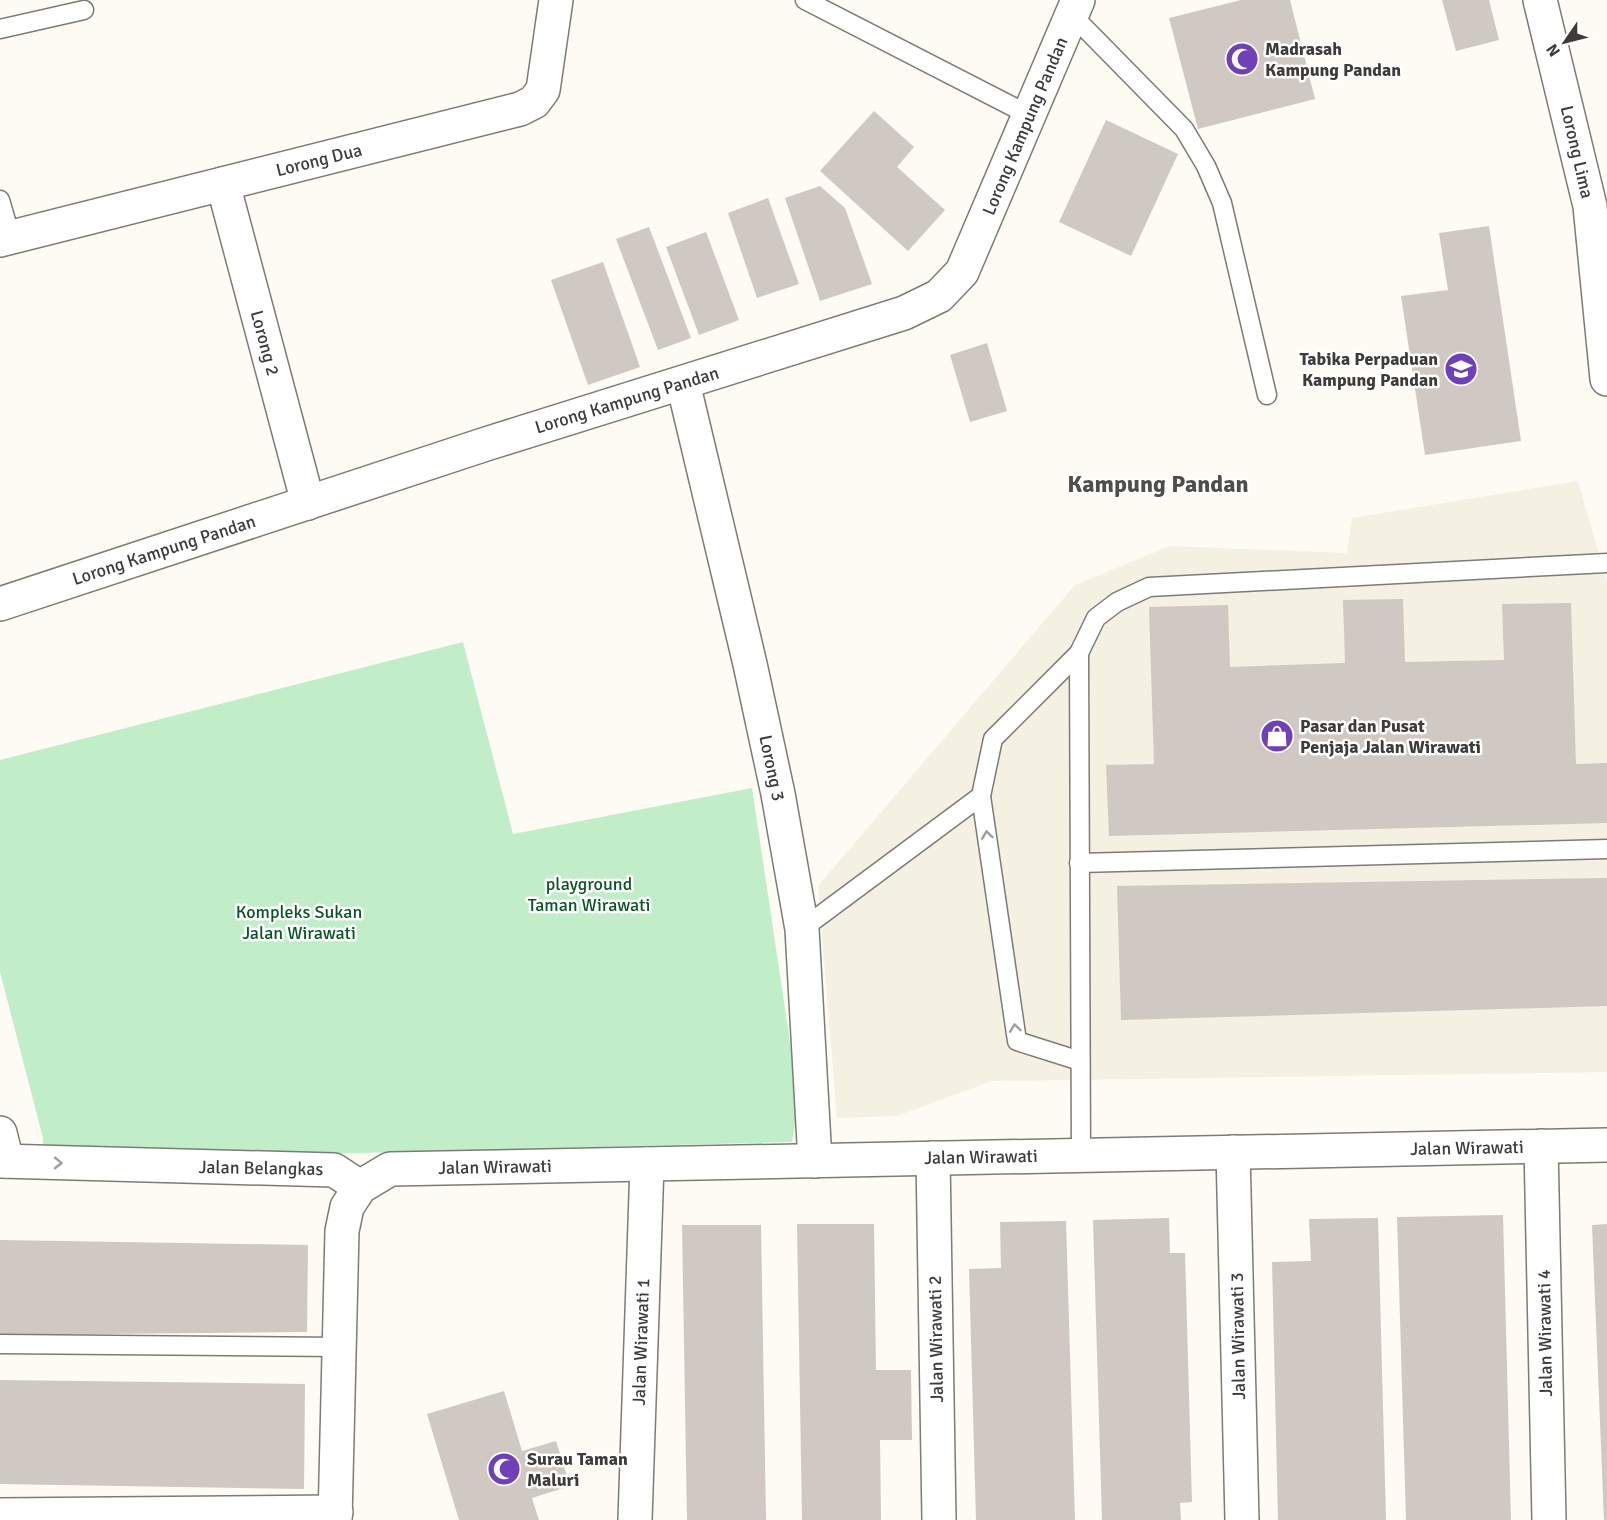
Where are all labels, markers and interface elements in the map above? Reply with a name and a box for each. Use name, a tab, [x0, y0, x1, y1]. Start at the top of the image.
north arrow	[1535, 12, 1595, 72]
street label: Lorong Kampung Pandan	[977, 34, 1073, 218]
place label: Madrasah Kampung Pandan	[1265, 38, 1401, 81]
text: N	[1542, 40, 1565, 60]
mosque icon: Madrasah Kampung Pandan	[1224, 41, 1260, 77]
street label: Lorong Lima	[1556, 103, 1598, 201]
street label: Lorong Dua	[274, 139, 364, 181]
street label: Lorong 2	[246, 308, 284, 378]
place label: Tabika Perpaduan Kampung Pandan	[1299, 348, 1438, 391]
school or university icon: Tabika Perpaduan Kampung Pandan	[1443, 351, 1479, 387]
street label: Lorong Kampung Pandan	[532, 362, 722, 438]
district label: Kampung Pandan	[1067, 469, 1249, 499]
street label: Lorong Kampung Pandan	[70, 510, 258, 590]
place label: Pasar dan Pusat Penjaja Jalan Wirawati	[1300, 715, 1481, 758]
shop icon: Pasar dan Pusat Penjaja Jalan Wirawati	[1259, 718, 1295, 754]
street label: Lorong 3	[754, 733, 790, 803]
one-way arrow	[981, 831, 993, 840]
park label: playground Taman Wirawati	[528, 873, 650, 916]
park label: Kompleks Sukan Jalan Wirawati	[236, 901, 362, 944]
one-way arrow	[1009, 1024, 1021, 1033]
street label: Jalan Wirawati	[1410, 1136, 1524, 1160]
street label: Jalan Wirawati	[924, 1145, 1038, 1169]
street label: Jalan Wirawati	[438, 1155, 552, 1179]
one-way arrow	[54, 1156, 63, 1169]
street label: Jalan Belangkas	[198, 1156, 324, 1180]
street label: Jalan Wirawati 4	[1533, 1269, 1557, 1397]
street label: Jalan Wirawati 3	[1226, 1272, 1250, 1400]
street label: Jalan Wirawati 2	[924, 1275, 948, 1403]
street label: Jalan Wirawati 1	[628, 1278, 654, 1406]
place label: Surau Taman Maluri	[527, 1448, 628, 1491]
mosque icon: Surau Taman Maluri	[486, 1451, 522, 1487]

